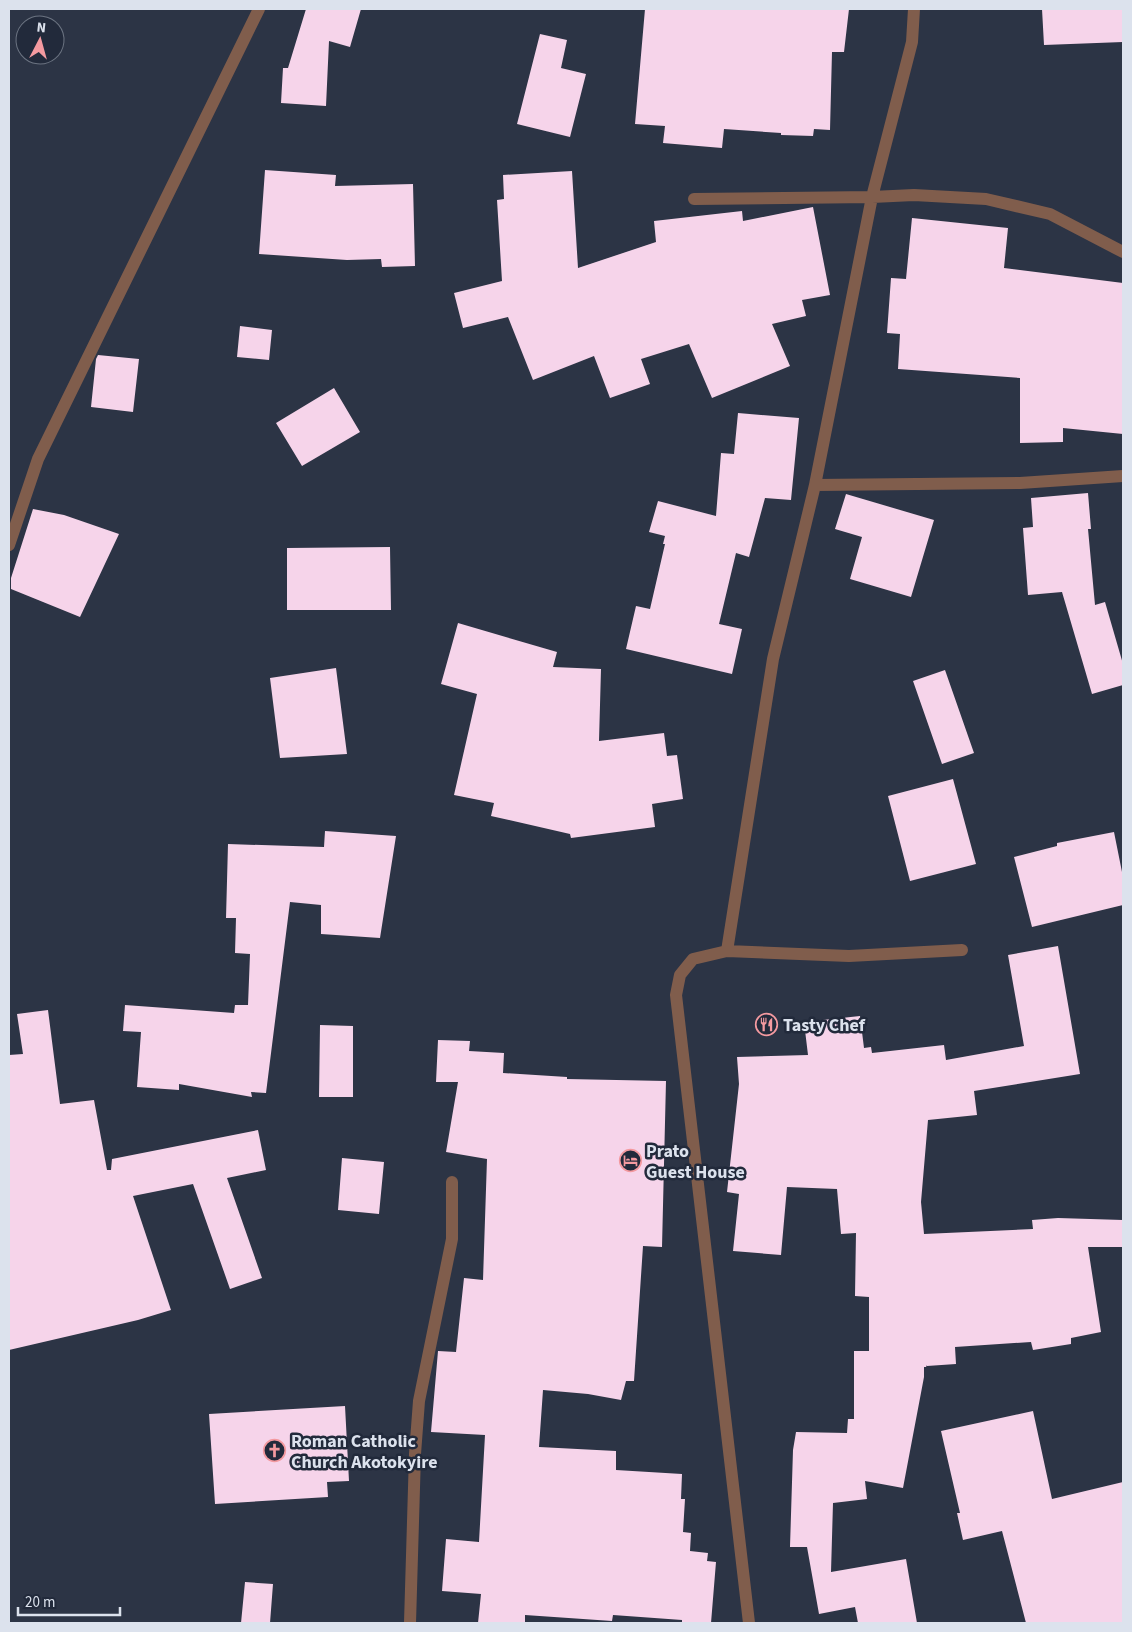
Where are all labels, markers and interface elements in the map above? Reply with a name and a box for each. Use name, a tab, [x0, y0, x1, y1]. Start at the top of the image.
north arrow	[15, 15, 65, 65]
text: N	[36, 18, 47, 38]
restaurant icon: Tasty Chef	[755, 1013, 779, 1037]
place label: Tasty Chef	[783, 1013, 866, 1038]
place label: Prato Guest House	[646, 1139, 745, 1185]
hotel icon: Prato Guest House	[618, 1149, 642, 1173]
place label: Roman Catholic Church Akotokyire	[291, 1429, 438, 1475]
church icon: Roman Catholic Church Akotokyire	[263, 1439, 287, 1463]
scale bar	[18, 1584, 120, 1616]
text: 20 m	[25, 1592, 55, 1613]

